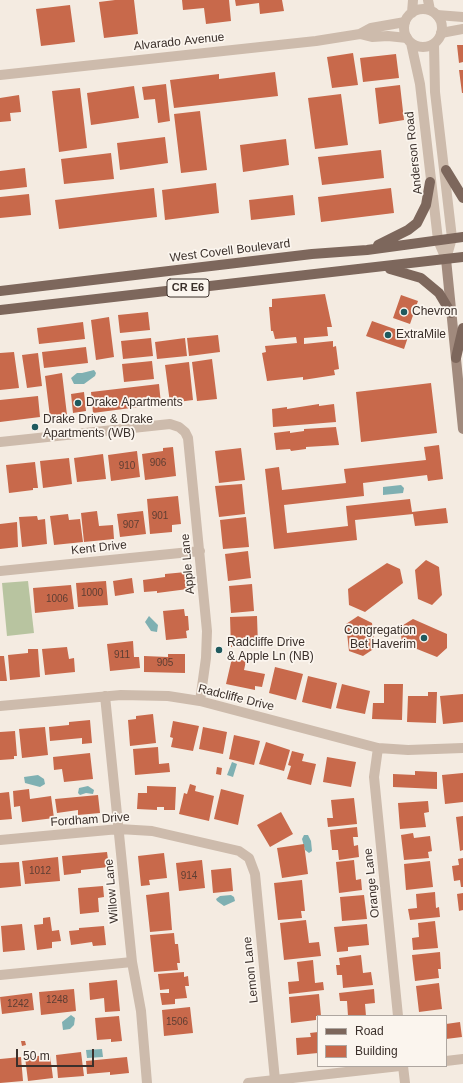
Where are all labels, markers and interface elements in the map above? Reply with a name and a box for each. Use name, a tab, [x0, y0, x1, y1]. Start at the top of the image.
street label: Alvarado Avenue	[133, 30, 225, 54]
street label: Anderson Road	[402, 111, 426, 195]
street label: West Covell Boulevard	[169, 236, 291, 266]
road number: CR E6	[167, 279, 209, 297]
place label: Chevron	[412, 305, 457, 319]
marker: Chevron	[399, 307, 409, 317]
place label: ExtraMile	[396, 328, 446, 342]
marker: ExtraMile	[383, 330, 393, 340]
place label: Drake Apartments	[86, 396, 183, 410]
marker: Drake Apartments	[73, 398, 83, 408]
place label: Drake Drive & Drake Apartments (WB)	[43, 413, 153, 441]
marker: Drake Drive & Drake Apartments (WB)	[30, 422, 40, 432]
house number: 906	[150, 457, 166, 469]
house number: 910	[119, 460, 135, 472]
house number: 901	[152, 510, 168, 522]
house number: 907	[123, 519, 139, 531]
street label: Apple Lane	[178, 533, 198, 595]
street label: Kent Drive	[70, 538, 128, 558]
house number: 1000	[81, 587, 103, 599]
house number: 1006	[46, 593, 68, 605]
place label: Congregation Bet Haverim	[344, 624, 416, 652]
marker: Congregation Bet Haverim	[419, 633, 429, 643]
place label: Radcliffe Drive & Apple Ln (NB)	[227, 636, 314, 664]
marker: Radcliffe Drive & Apple Ln (NB)	[214, 645, 224, 655]
house number: 911	[114, 649, 130, 661]
house number: 905	[157, 657, 173, 669]
street label: Radcliffe Drive	[197, 682, 275, 714]
street label: Fordham Drive	[50, 810, 130, 830]
street label: Orange Lane	[361, 847, 383, 919]
street label: Willow Lane	[102, 858, 122, 924]
house number: 1012	[29, 865, 51, 877]
house number: 914	[181, 870, 197, 882]
street label: Lemon Lane	[240, 936, 262, 1004]
house number: 1248	[46, 994, 68, 1006]
house number: 1242	[7, 998, 29, 1010]
legend	[317, 1015, 447, 1067]
house number: 1506	[166, 1016, 188, 1028]
text: Road	[355, 1024, 384, 1038]
scale bar	[18, 1041, 96, 1067]
text: Building	[355, 1044, 398, 1058]
text: 50 m	[23, 1049, 50, 1063]

